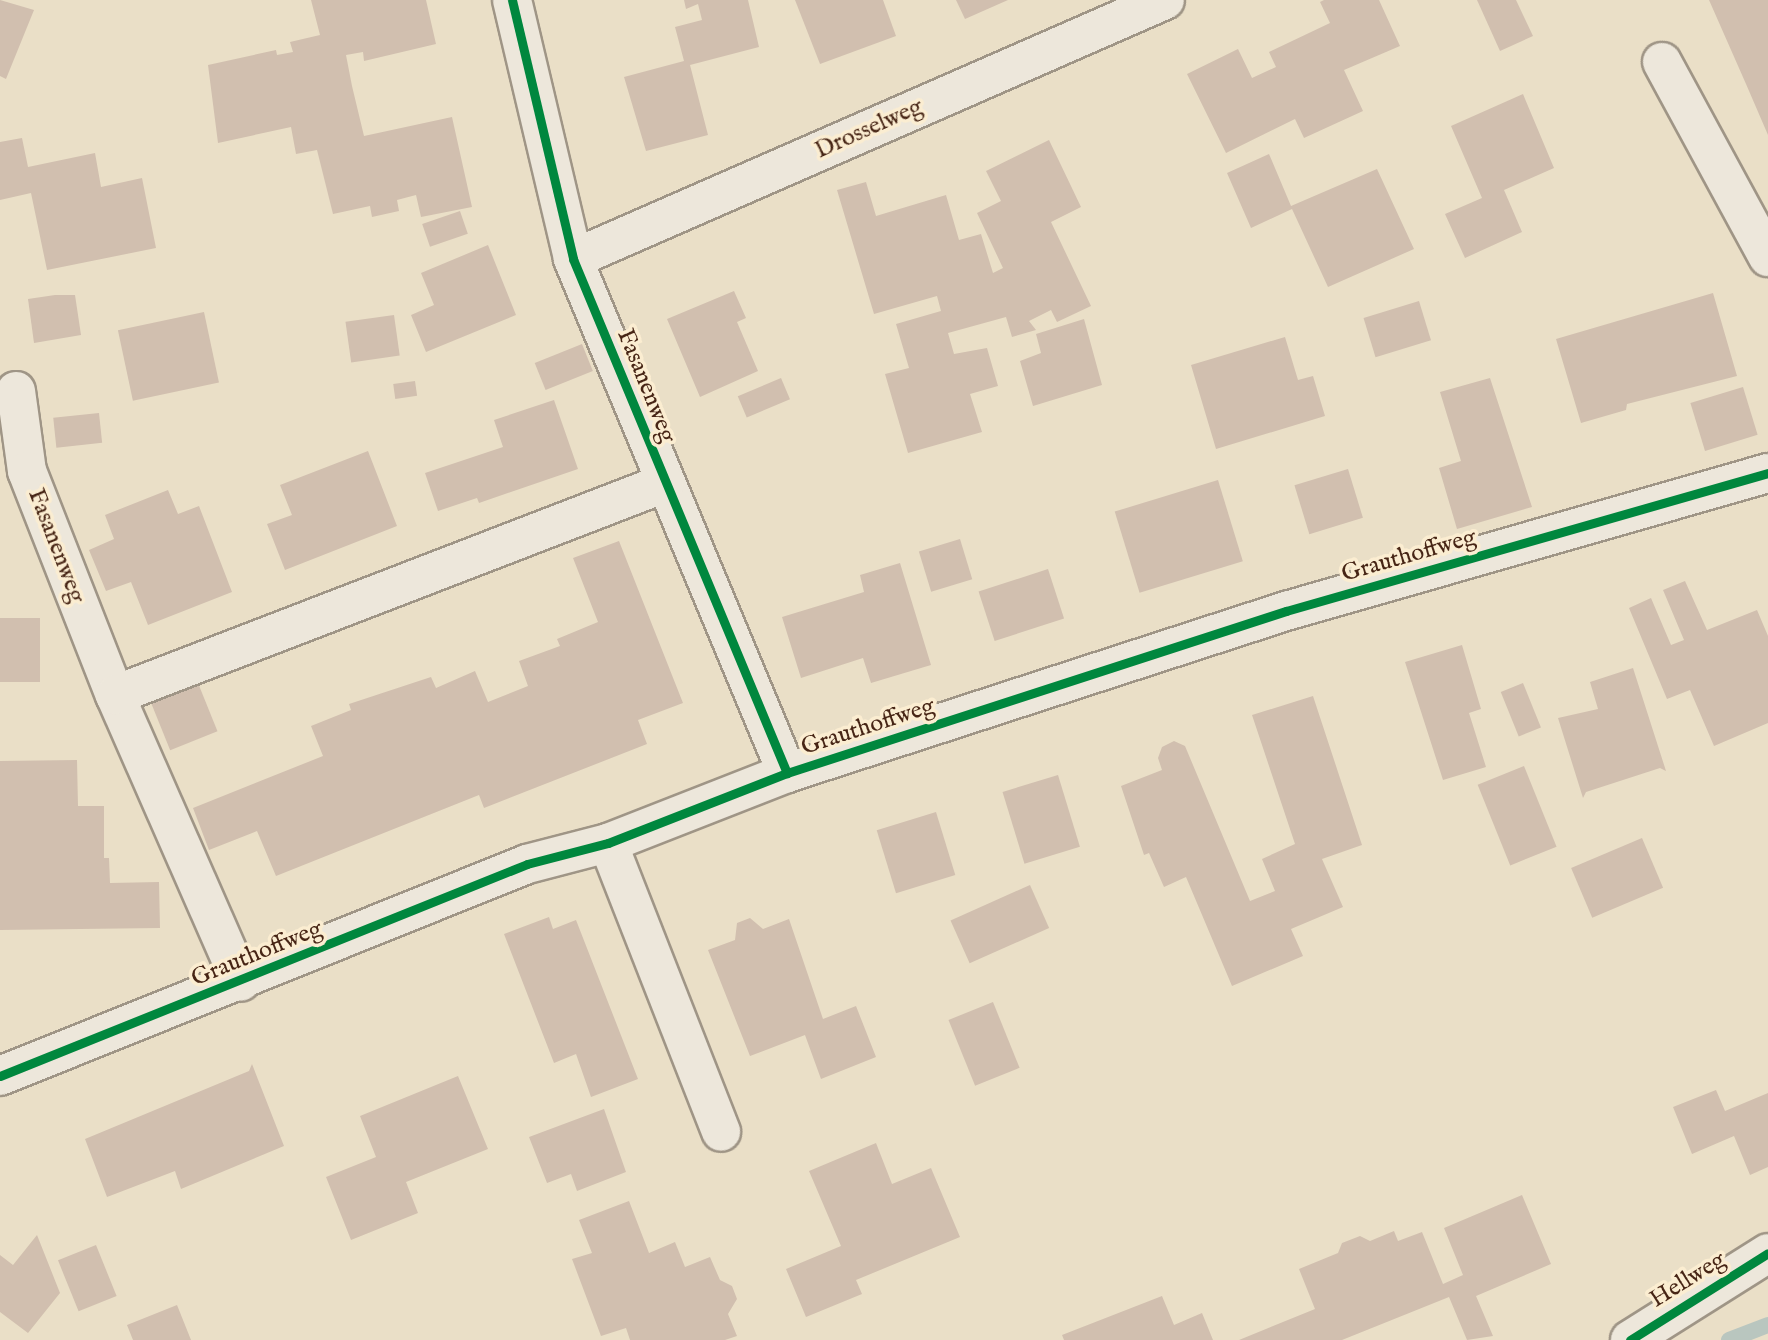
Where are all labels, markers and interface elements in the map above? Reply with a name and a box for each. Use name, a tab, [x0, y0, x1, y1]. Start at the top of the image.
street label: Drosselweg	[811, 93, 927, 165]
street label: Fasanenweg	[610, 325, 682, 447]
street label: Fasanenweg	[21, 485, 91, 607]
street label: Grauthoffweg	[1338, 523, 1480, 589]
street label: Grauthoffweg	[798, 692, 938, 762]
street label: Grauthoffweg	[187, 915, 327, 993]
street label: Hellweg	[1645, 1246, 1731, 1314]

